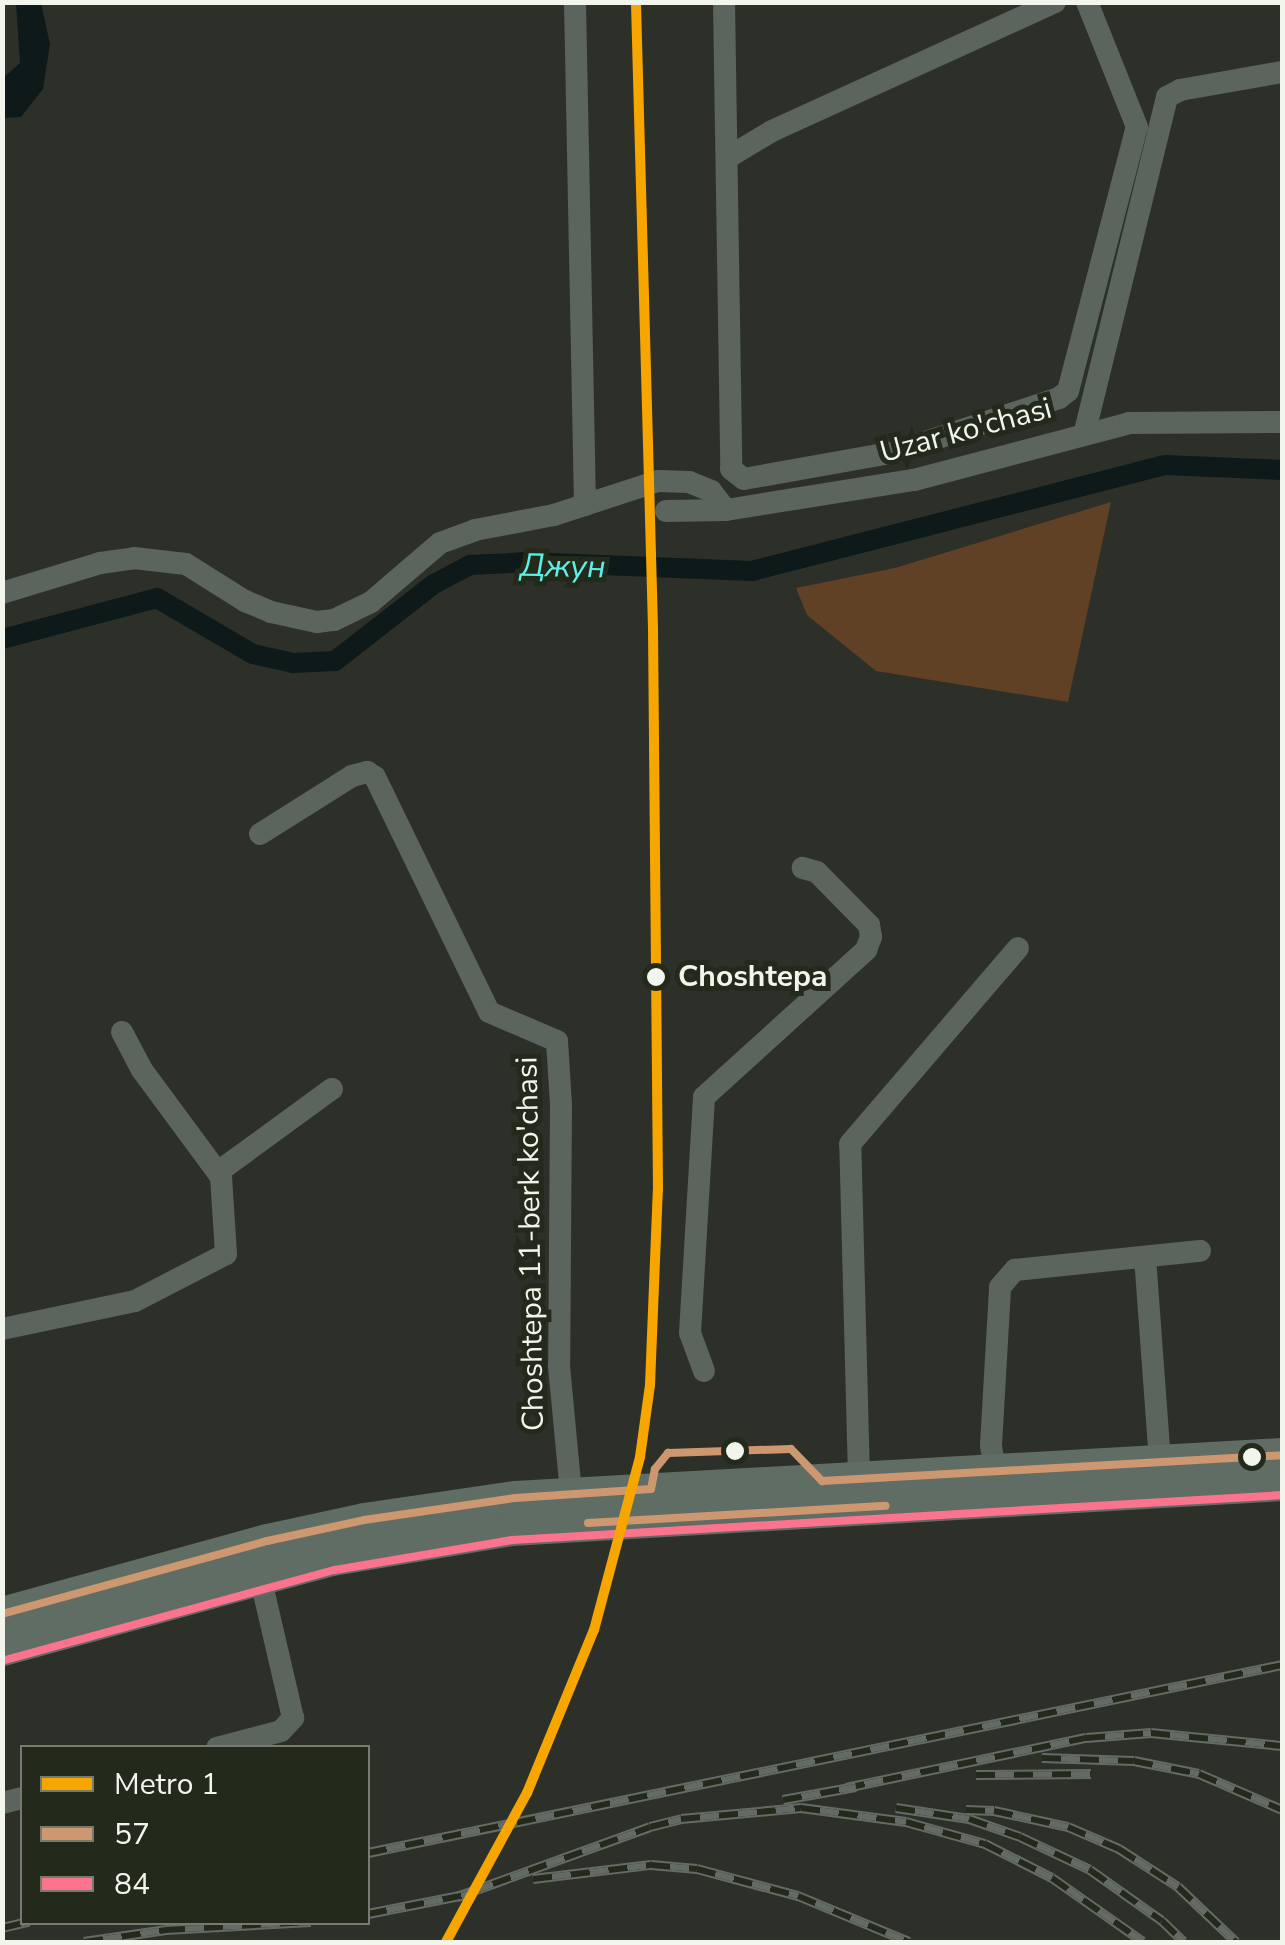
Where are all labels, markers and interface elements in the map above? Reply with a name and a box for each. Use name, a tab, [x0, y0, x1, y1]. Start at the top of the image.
street label: Uzar ko'chasi	[876, 391, 1056, 471]
water label: Джун	[520, 547, 606, 587]
place label: Choshtepa	[678, 959, 827, 995]
marker: Choshtepa	[643, 964, 669, 990]
street label: Choshtepa 11-berk ko'chasi	[510, 1056, 552, 1432]
unlabelled marker	[725, 1441, 745, 1461]
unlabelled marker	[1242, 1447, 1262, 1467]
legend	[20, 1745, 370, 1925]
text: Metro 1	[114, 1764, 219, 1805]
text: 57	[114, 1814, 150, 1855]
text: 84	[114, 1864, 150, 1905]

